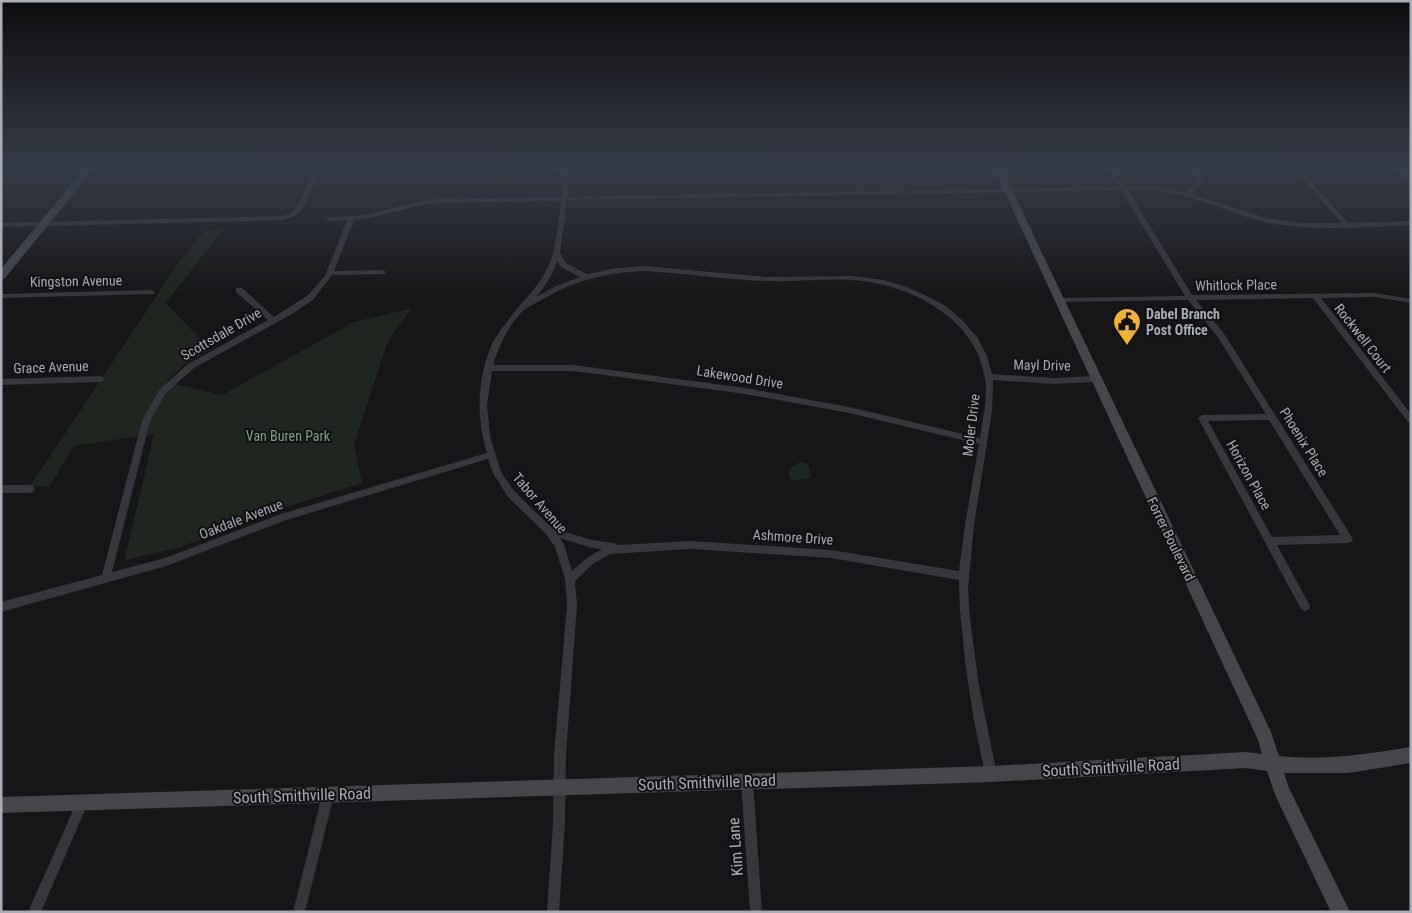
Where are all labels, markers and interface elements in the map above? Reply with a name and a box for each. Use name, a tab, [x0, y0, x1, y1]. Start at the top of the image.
street label: Kingston Avenue	[30, 272, 123, 290]
street label: Whitlock Place	[1195, 276, 1277, 294]
street label: Rockwell Court	[1331, 300, 1395, 376]
street label: Scottsdale Drive	[178, 304, 264, 363]
place label: Dabel Branch Post Office	[1146, 306, 1220, 338]
public building icon: Dabel Branch Post Office	[1112, 307, 1142, 346]
street label: Mayl Drive	[1013, 357, 1071, 374]
street label: Grace Avenue	[13, 358, 89, 376]
street label: Lakewood Drive	[696, 362, 785, 392]
street label: Moler Drive	[959, 392, 983, 457]
street label: Phoenix Place	[1277, 405, 1332, 480]
park label: Van Buren Park	[246, 428, 331, 444]
street label: Horizon Place	[1223, 437, 1275, 513]
street label: Tabor Avenue	[509, 469, 571, 537]
street label: Forrer Boulevard	[1144, 495, 1198, 583]
street label: Oakdale Avenue	[197, 496, 285, 542]
street label: Ashmore Drive	[752, 526, 834, 548]
street label: South Smithville Road	[1042, 754, 1180, 781]
street label: South Smithville Road	[638, 771, 776, 794]
street label: South Smithville Road	[233, 784, 371, 807]
street label: Kim Lane	[724, 817, 747, 877]

